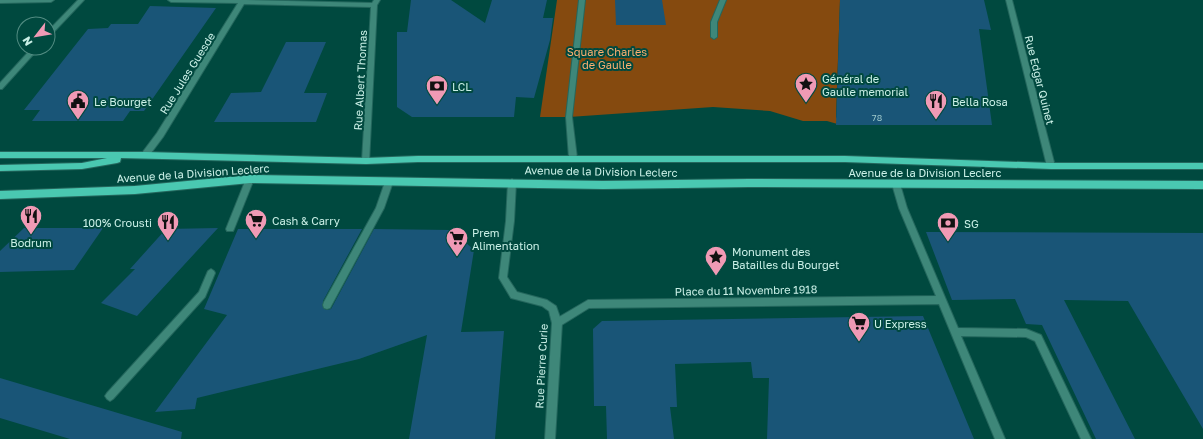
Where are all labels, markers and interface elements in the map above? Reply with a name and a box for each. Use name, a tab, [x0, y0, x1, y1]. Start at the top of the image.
north arrow	[16, 16, 56, 56]
street label: Rue Albert Thomas	[351, 29, 369, 131]
street label: Rue Jules Guesde	[157, 30, 217, 116]
text: N	[19, 34, 35, 48]
street label: Rue Edgar Quinet	[1023, 34, 1057, 126]
park label: Square Charles de Gaulle	[567, 45, 647, 71]
place icon: Général de Gaulle memorial	[793, 71, 819, 104]
place label: Général de Gaulle memorial	[822, 72, 909, 98]
bank icon: LCL	[424, 73, 450, 106]
place label: LCL	[452, 80, 472, 93]
public building icon: Le Bourget	[65, 88, 91, 121]
restaurant icon: Bella Rosa	[923, 88, 949, 121]
place label: Le Bourget	[94, 95, 152, 108]
place label: Bella Rosa	[952, 95, 1008, 108]
house number: 78	[872, 112, 882, 123]
street label: Avenue de la Division Leclerc	[116, 161, 270, 185]
street label: Avenue de la Division Leclerc	[524, 163, 678, 179]
street label: Avenue de la Division Leclerc	[848, 166, 1002, 179]
restaurant icon: Bodrum	[18, 203, 44, 236]
supermarket icon: Cash & Carry	[243, 207, 269, 240]
restaurant icon: 100% Crousti	[155, 209, 181, 242]
bank icon: SG	[935, 210, 961, 243]
place label: Cash & Carry	[272, 214, 340, 227]
place label: 100% Crousti	[83, 216, 152, 229]
place label: SG	[964, 217, 979, 230]
supermarket icon: Prem Alimentation	[444, 225, 470, 258]
place label: Prem Alimentation	[472, 226, 540, 252]
place label: Bodrum	[10, 236, 52, 249]
place icon: Monument des Batailles du Bourget	[703, 244, 729, 277]
place label: Monument des Batailles du Bourget	[732, 245, 839, 271]
street label: Place du 11 Novembre 1918	[675, 282, 818, 298]
supermarket icon: U Express	[846, 310, 872, 343]
place label: U Express	[874, 317, 927, 330]
street label: Rue Pierre Curie	[532, 323, 550, 409]

